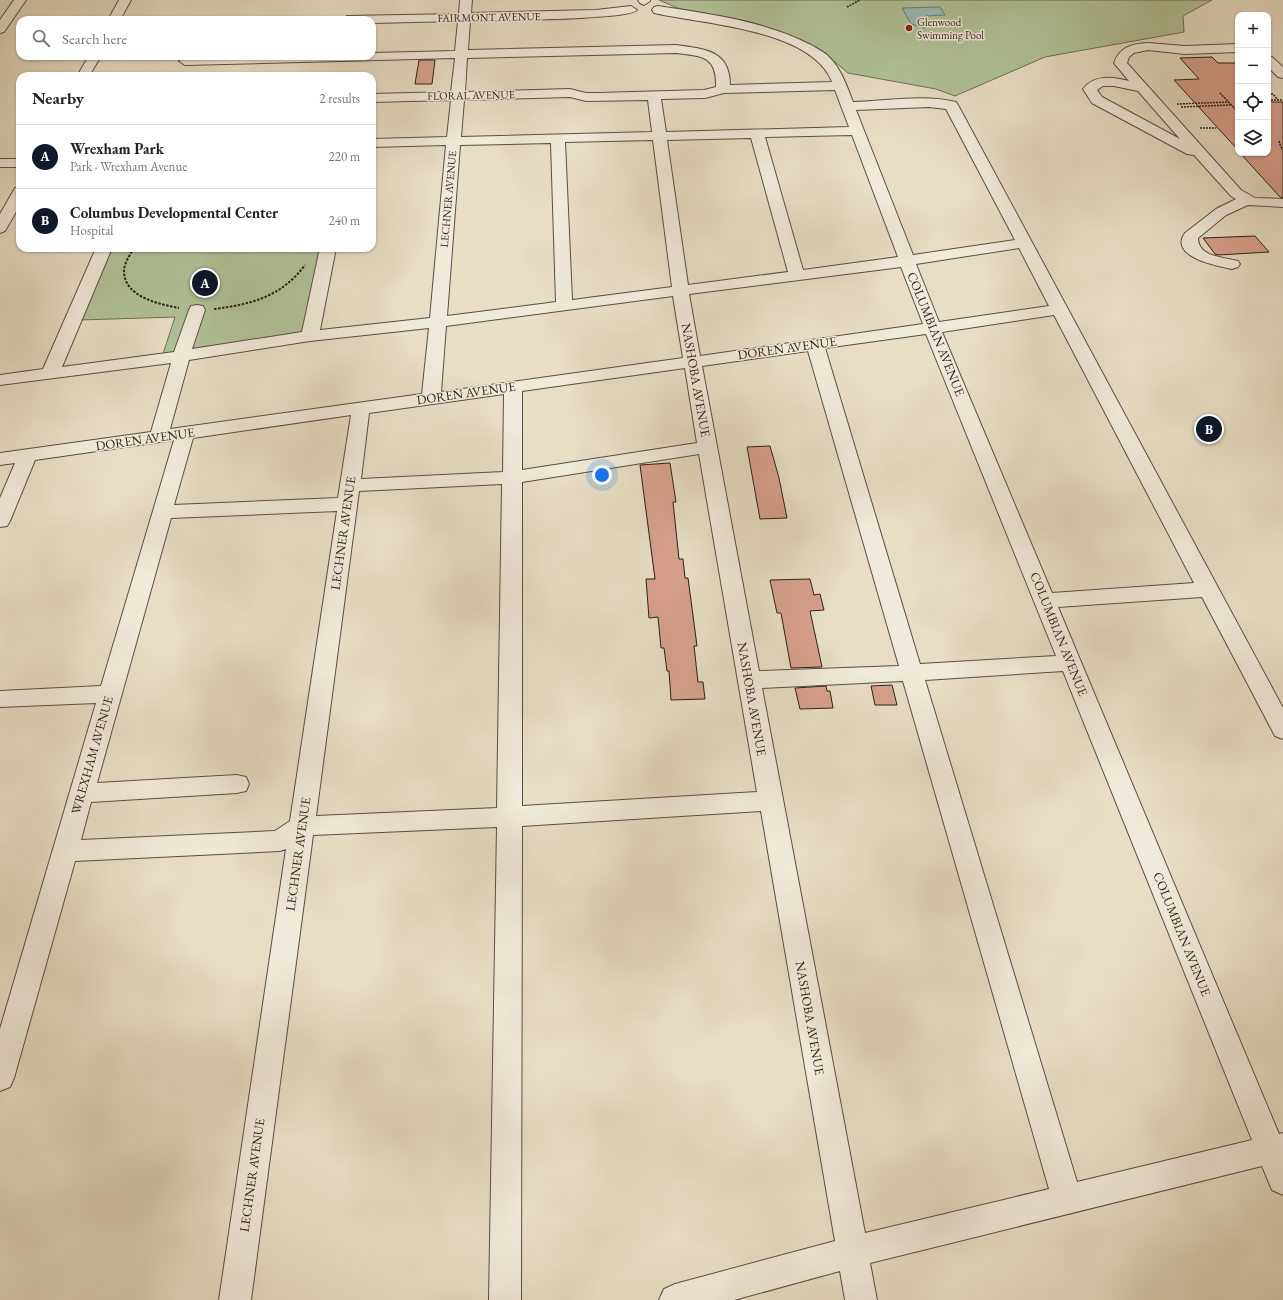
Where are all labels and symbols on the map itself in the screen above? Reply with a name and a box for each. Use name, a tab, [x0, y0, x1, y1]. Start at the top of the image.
street label: FAIRMONT AVENUE	[437, 9, 541, 25]
place label: Glenwood Swimming Pool	[917, 15, 984, 42]
marker: Glenwood Swimming Pool	[904, 23, 914, 33]
street label: FLORAL AVENUE	[427, 87, 515, 103]
street label: LECHNER AVENUE	[437, 150, 459, 248]
pin: A	[192, 268, 218, 298]
street label: COLUMBIAN AVENUE	[903, 269, 969, 399]
street label: NASHOBA AVENUE	[678, 322, 714, 438]
street label: DOREN AVENUE	[736, 333, 838, 363]
street label: DOREN AVENUE	[415, 378, 517, 408]
pin: B	[1196, 414, 1222, 444]
street label: DOREN AVENUE	[94, 424, 196, 454]
your location	[592, 465, 612, 485]
street label: LECHNER AVENUE	[327, 475, 359, 591]
street label: COLUMBIAN AVENUE	[1026, 569, 1092, 699]
street label: NASHOBA AVENUE	[734, 641, 770, 757]
street label: WREXHAM AVENUE	[67, 694, 117, 816]
street label: LECHNER AVENUE	[282, 796, 314, 912]
street label: COLUMBIAN AVENUE	[1149, 869, 1215, 999]
street label: NASHOBA AVENUE	[792, 960, 828, 1076]
street label: LECHNER AVENUE	[236, 1117, 268, 1233]

